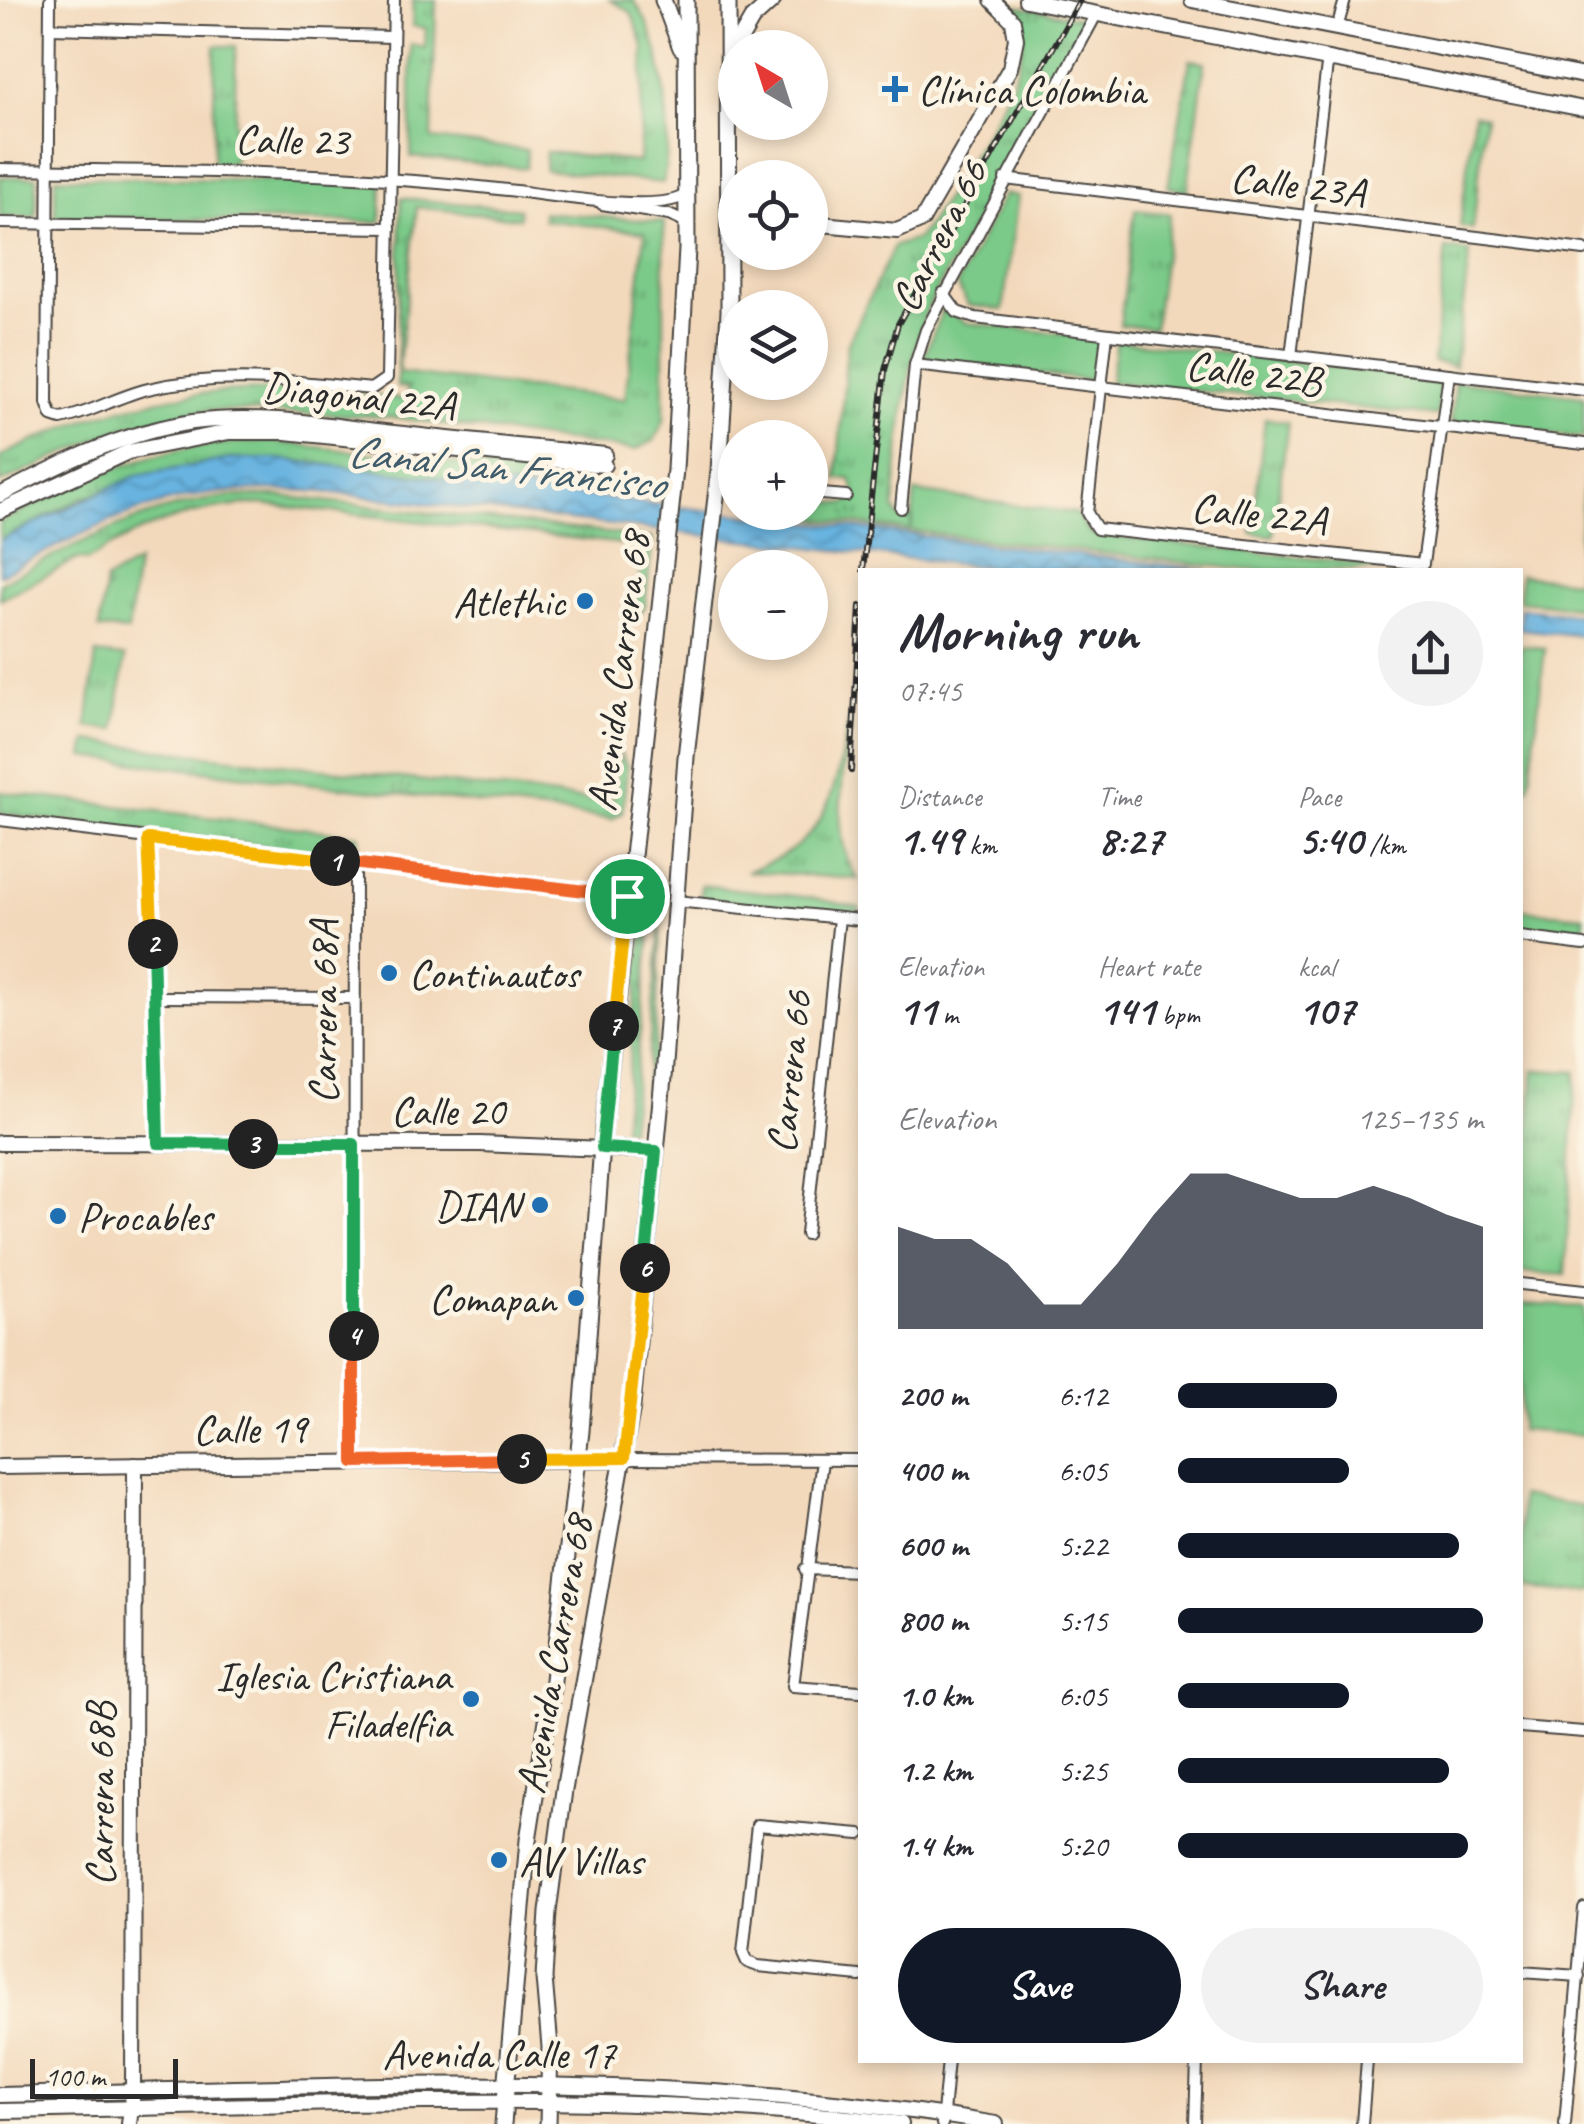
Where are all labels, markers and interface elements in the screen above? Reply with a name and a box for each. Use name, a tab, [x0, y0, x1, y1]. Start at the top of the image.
north arrow	[718, 30, 828, 140]
map controls	[718, 30, 828, 660]
place label: Clínica Colombia	[918, 64, 1149, 117]
marker: Clínica Colombia	[882, 76, 908, 102]
street label: Calle 23	[235, 113, 353, 168]
street label: Carrera 66	[879, 150, 1000, 320]
street label: Calle 23A	[1228, 151, 1370, 220]
button: locate	[718, 160, 828, 270]
button: layers	[718, 290, 828, 400]
street label: Calle 22B	[1183, 339, 1328, 408]
street label: Diagonal 22A	[260, 360, 459, 433]
button: +	[718, 420, 828, 530]
water label: Canal San Francisco	[345, 423, 672, 513]
street label: Calle 22A	[1189, 481, 1331, 548]
street label: Avenida Carrera 68	[575, 524, 662, 814]
button: −	[718, 550, 828, 660]
place label: Atlethic	[453, 576, 567, 629]
marker: Atlethic	[574, 590, 596, 612]
text: Morning run	[898, 597, 1138, 667]
button: share	[1378, 601, 1483, 706]
text: 07:45	[898, 670, 962, 711]
text: Distance	[898, 779, 982, 814]
text: Time	[1098, 779, 1141, 814]
text: Pace	[1298, 779, 1341, 814]
text: 1.49	[898, 814, 963, 867]
text: 8:27	[1098, 814, 1163, 867]
text: 5:40	[1298, 814, 1362, 867]
text: km	[963, 827, 997, 862]
text: /km	[1362, 827, 1406, 862]
pin: 1	[310, 836, 360, 886]
text: 1	[329, 843, 341, 878]
pin	[585, 854, 670, 939]
icon: arrive	[600, 869, 655, 924]
street label: Carrera 68A	[297, 918, 350, 1104]
pin: 2	[128, 919, 178, 969]
text: 2	[147, 926, 159, 961]
place label: Continautos	[409, 948, 583, 1001]
text: Elevation	[898, 949, 984, 984]
text: Heart rate	[1098, 949, 1200, 984]
text: kcal	[1298, 949, 1335, 984]
marker: Continautos	[378, 962, 400, 984]
text: 11	[898, 984, 936, 1037]
text: 141	[1098, 984, 1155, 1037]
text: 107	[1298, 984, 1355, 1037]
street label: Carrera 66	[755, 988, 824, 1156]
text: m	[936, 997, 958, 1032]
text: bpm	[1155, 997, 1200, 1032]
pin: 7	[589, 1001, 639, 1051]
text: 7	[608, 1008, 620, 1043]
street label: Calle 20	[391, 1085, 508, 1138]
text: Elevation	[898, 1098, 996, 1139]
text: 125–135 m	[1357, 1098, 1483, 1139]
pin: 3	[228, 1119, 278, 1169]
text: 3	[247, 1126, 259, 1161]
place label: DIAN	[435, 1180, 526, 1233]
place label: Procables	[78, 1191, 216, 1244]
marker: DIAN	[529, 1194, 551, 1216]
marker: Procables	[47, 1205, 69, 1227]
pin: 6	[620, 1243, 670, 1293]
text: 6	[638, 1250, 652, 1285]
place label: Comapan	[429, 1273, 558, 1326]
marker: Comapan	[565, 1287, 587, 1309]
pin: 4	[329, 1311, 379, 1361]
text: 4	[348, 1318, 360, 1353]
text: 200 m	[898, 1375, 967, 1416]
text: 6:12	[1058, 1375, 1108, 1416]
street label: Calle 19	[193, 1402, 311, 1457]
pin: 5	[497, 1434, 547, 1484]
text: 5	[516, 1441, 528, 1476]
text: 400 m	[898, 1450, 967, 1491]
text: 6:05	[1058, 1450, 1108, 1491]
street label: Avenida Carrera 68	[504, 1507, 606, 1797]
text: 600 m	[898, 1525, 968, 1566]
text: 5:22	[1058, 1525, 1108, 1566]
text: 800 m	[898, 1600, 967, 1641]
text: 5:15	[1058, 1600, 1108, 1641]
place label: Iglesia Cristiana Filadelfia	[216, 1650, 454, 1751]
text: 1.0 km	[898, 1675, 972, 1716]
text: 6:05	[1058, 1675, 1108, 1716]
marker: Iglesia Cristiana Filadelfia	[460, 1688, 482, 1710]
street label: Carrera 68B	[74, 1699, 127, 1886]
text: 1.2 km	[898, 1750, 972, 1791]
text: 5:25	[1058, 1750, 1108, 1791]
text: 1.4 km	[898, 1825, 972, 1866]
text: 5:20	[1058, 1825, 1108, 1866]
place label: AV Villas	[519, 1835, 647, 1888]
marker: AV Villas	[488, 1849, 510, 1871]
button: Save	[898, 1928, 1181, 2043]
button: Share	[1201, 1928, 1483, 2043]
street label: Avenida Calle 17	[382, 2028, 618, 2081]
scale bar	[30, 2054, 178, 2098]
text: 100 m	[45, 2059, 105, 2094]

